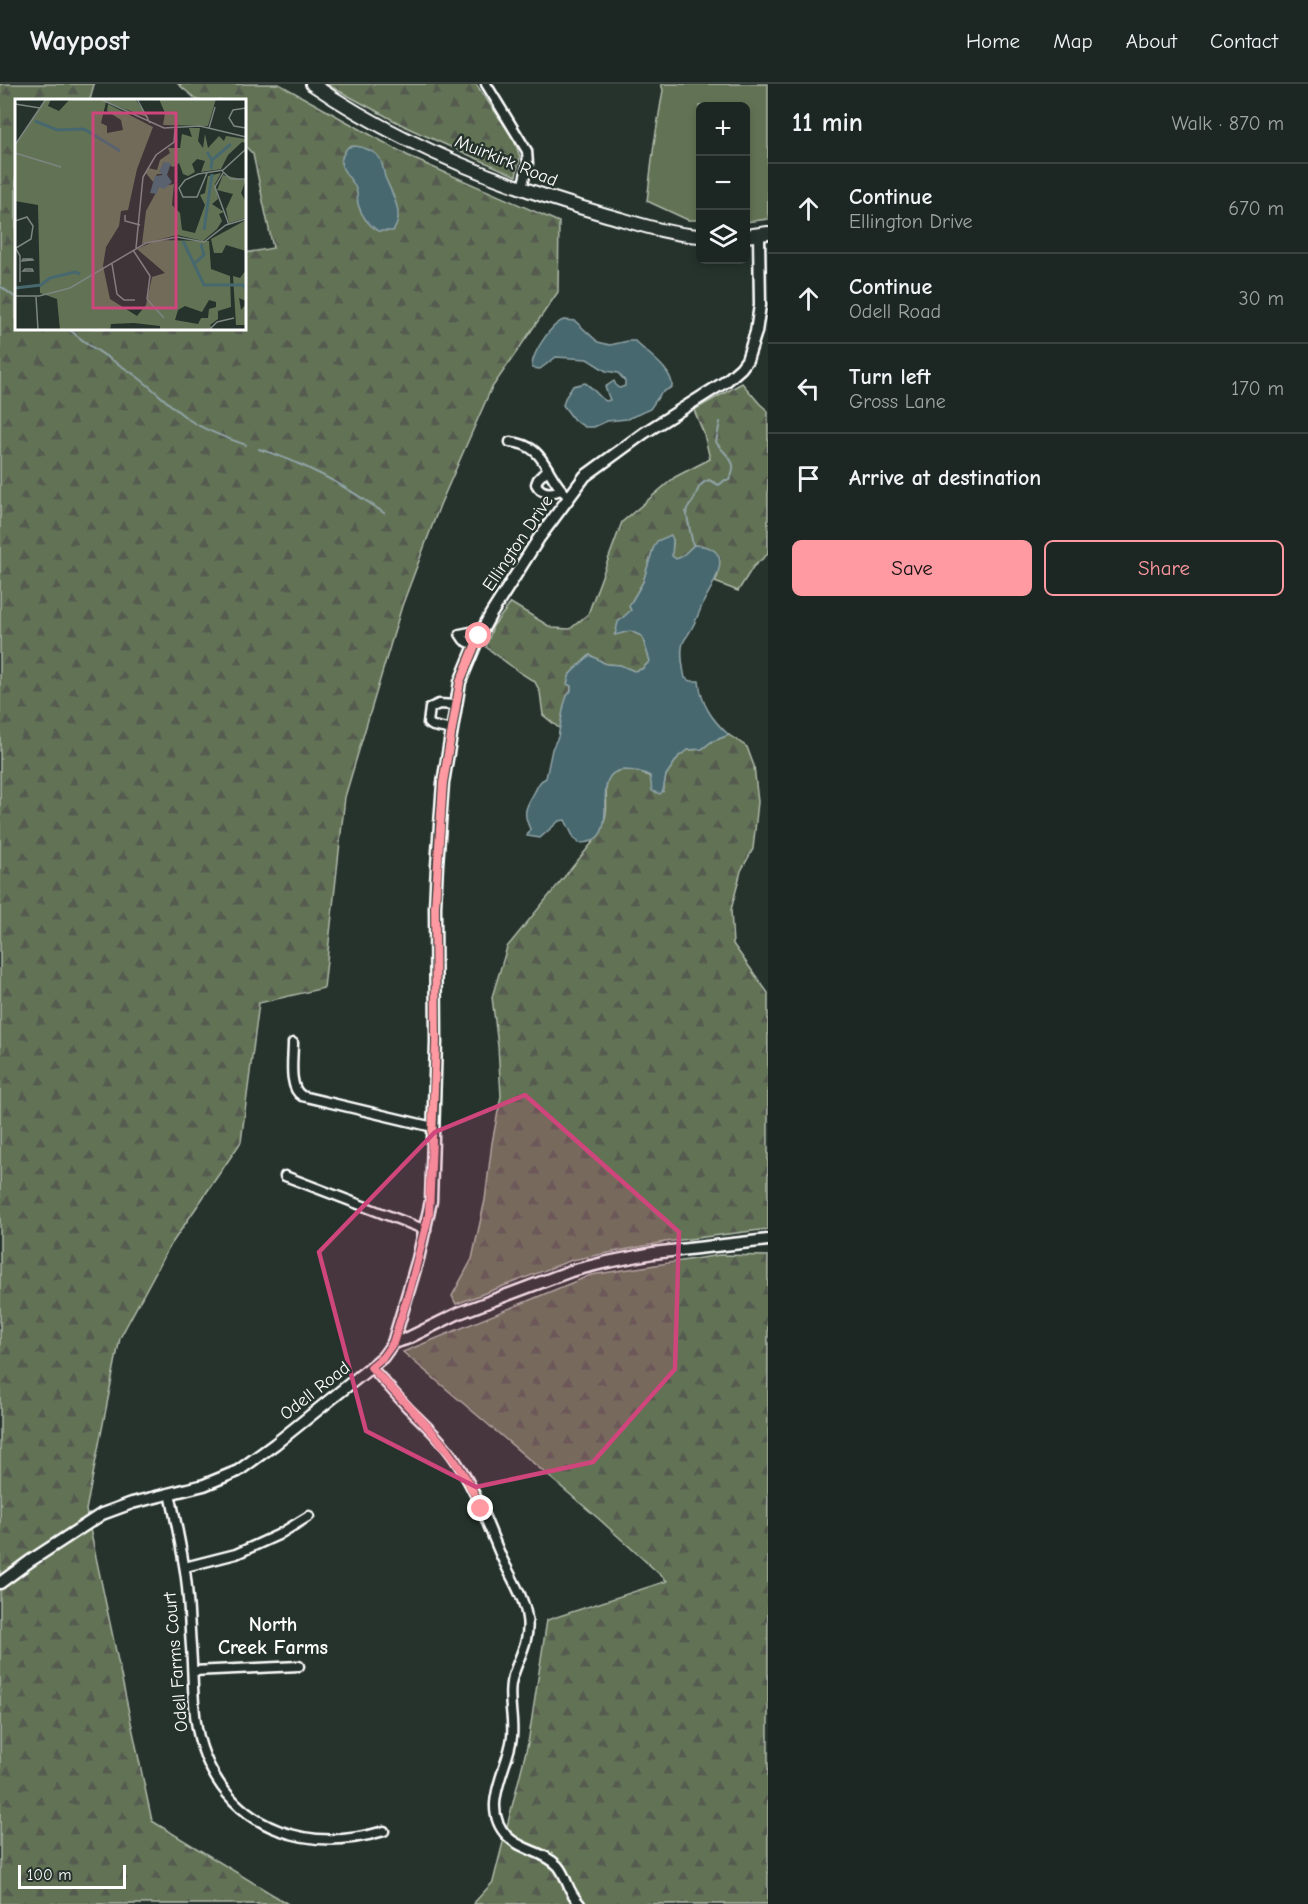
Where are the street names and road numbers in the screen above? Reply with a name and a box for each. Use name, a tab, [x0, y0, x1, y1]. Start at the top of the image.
street label: Muirkirk Road	[452, 131, 560, 191]
street label: Ellington Drive	[478, 491, 558, 595]
street label: Odell Road	[276, 1357, 354, 1425]
street label: Odell Farms Court	[159, 1590, 193, 1733]

